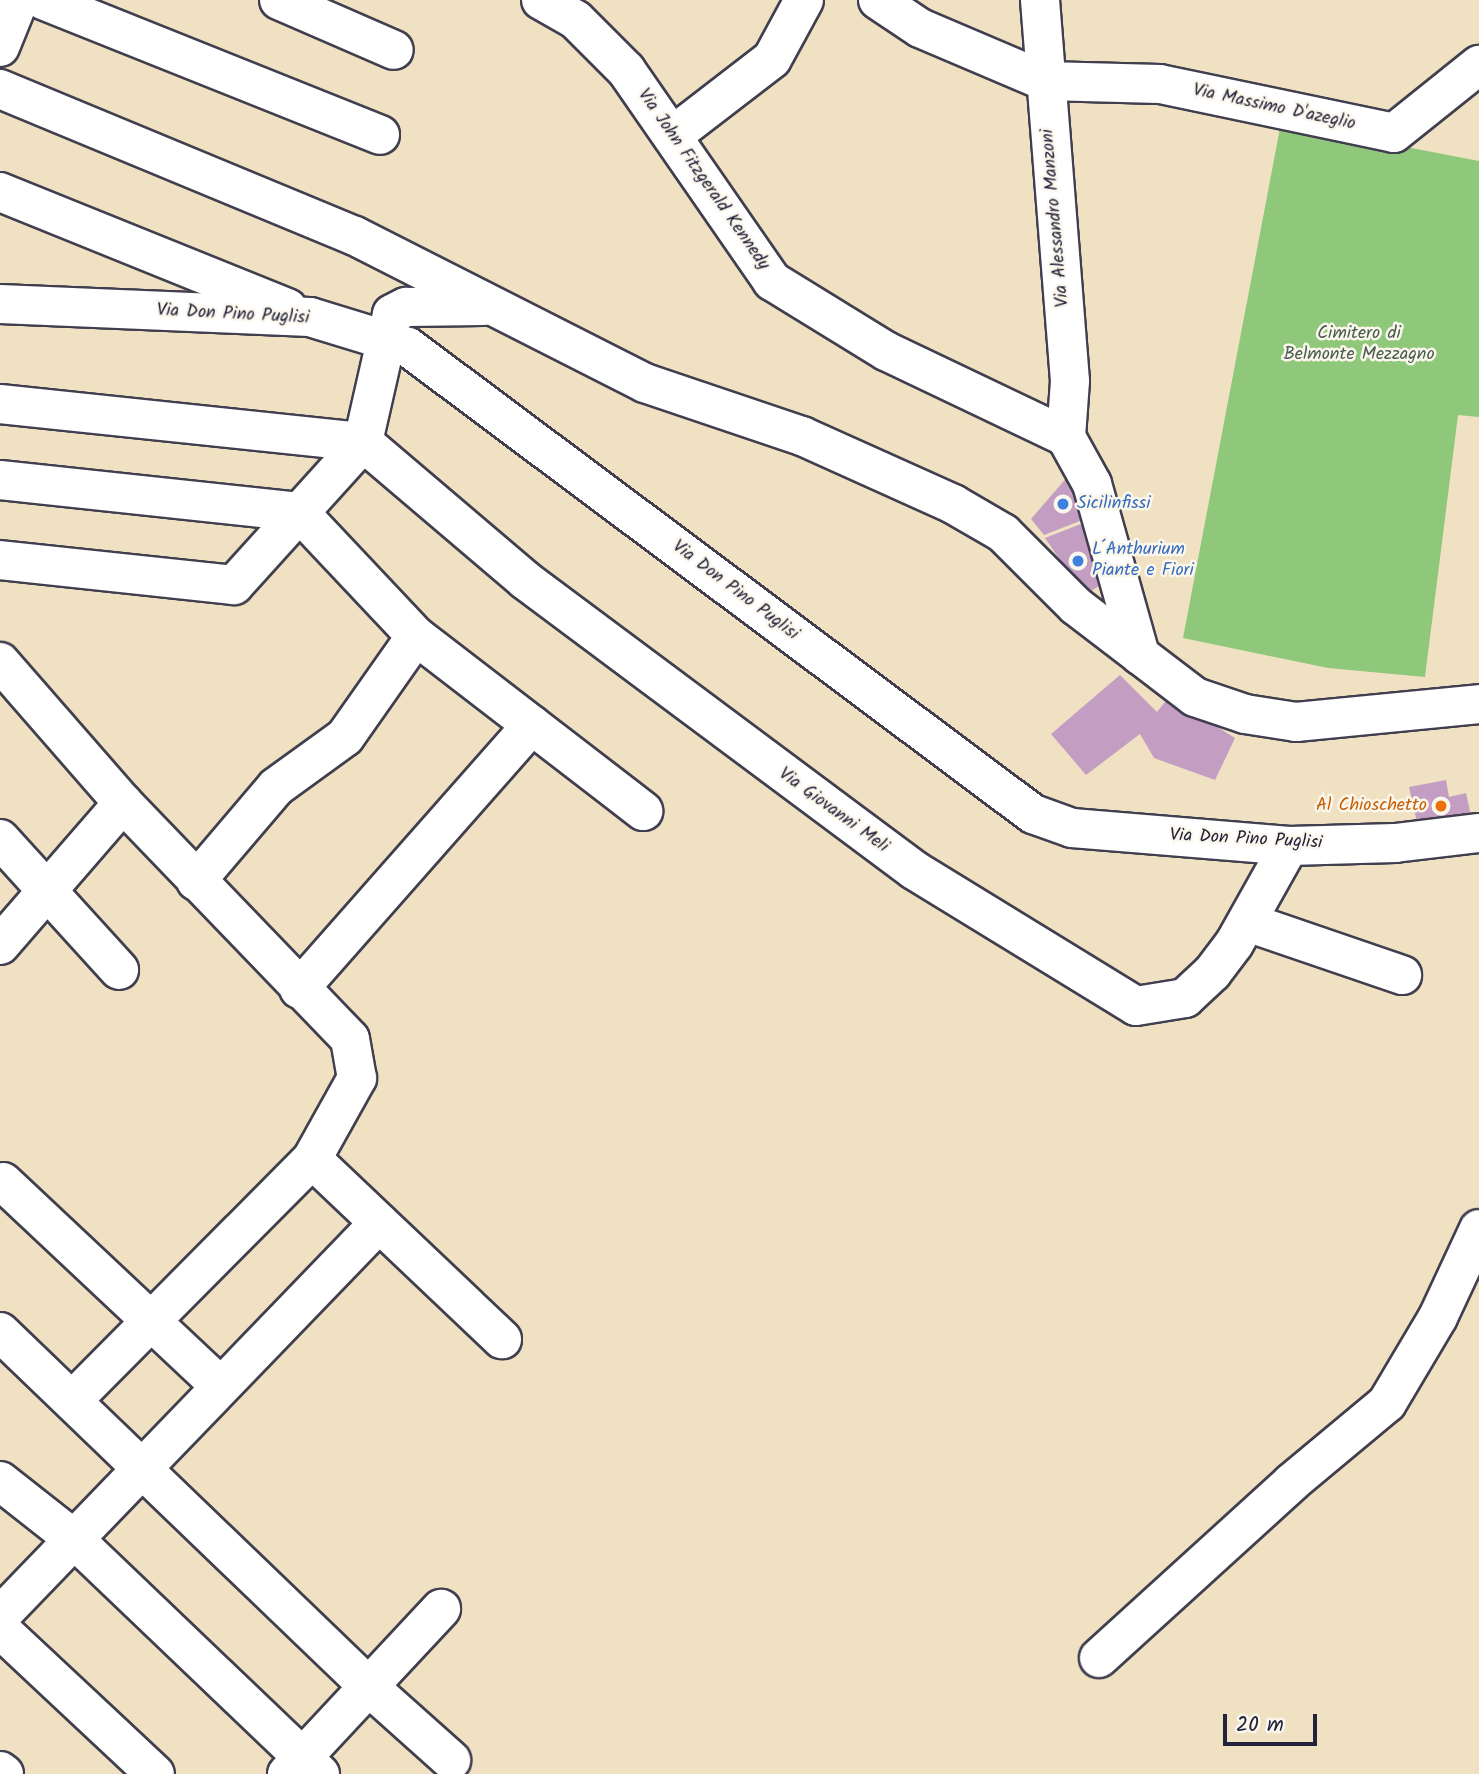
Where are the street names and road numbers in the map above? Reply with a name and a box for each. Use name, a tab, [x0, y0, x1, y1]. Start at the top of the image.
street label: Via Massimo D'azeglio	[1191, 80, 1357, 136]
street label: Via John Fitzgerald Kennedy	[632, 85, 774, 275]
street label: Via Alessandro Manzoni	[1037, 128, 1075, 308]
street label: Via Don Pino Puglisi	[156, 300, 310, 330]
street label: Via Don Pino Puglisi	[668, 536, 802, 646]
street label: Via Giovanni Meli	[774, 764, 892, 858]
street label: Via Don Pino Puglisi	[1169, 825, 1323, 855]

